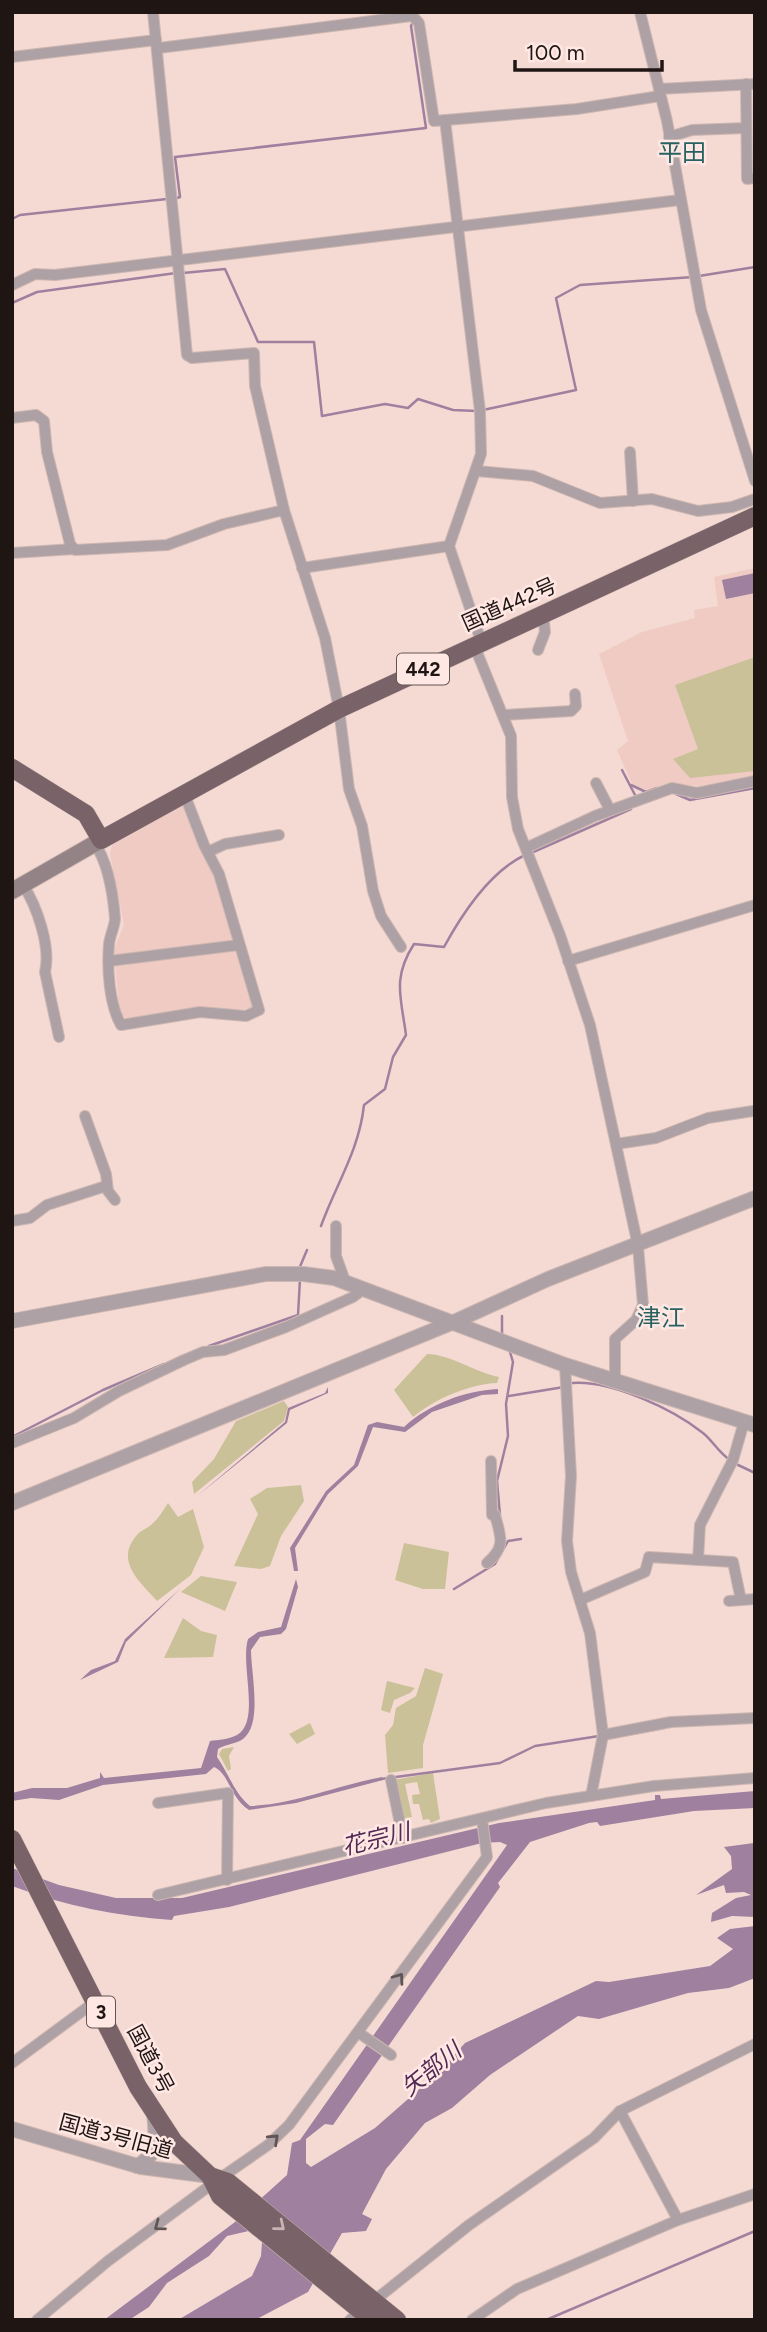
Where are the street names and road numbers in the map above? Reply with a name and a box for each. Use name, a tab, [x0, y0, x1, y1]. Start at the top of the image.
street label: 国道442号	[458, 572, 560, 636]
road number: 442	[397, 654, 449, 684]
road number: 3	[87, 1996, 115, 2028]
street label: 国道3号	[122, 2020, 180, 2098]
street label: 国道3号旧道	[57, 2109, 175, 2163]

